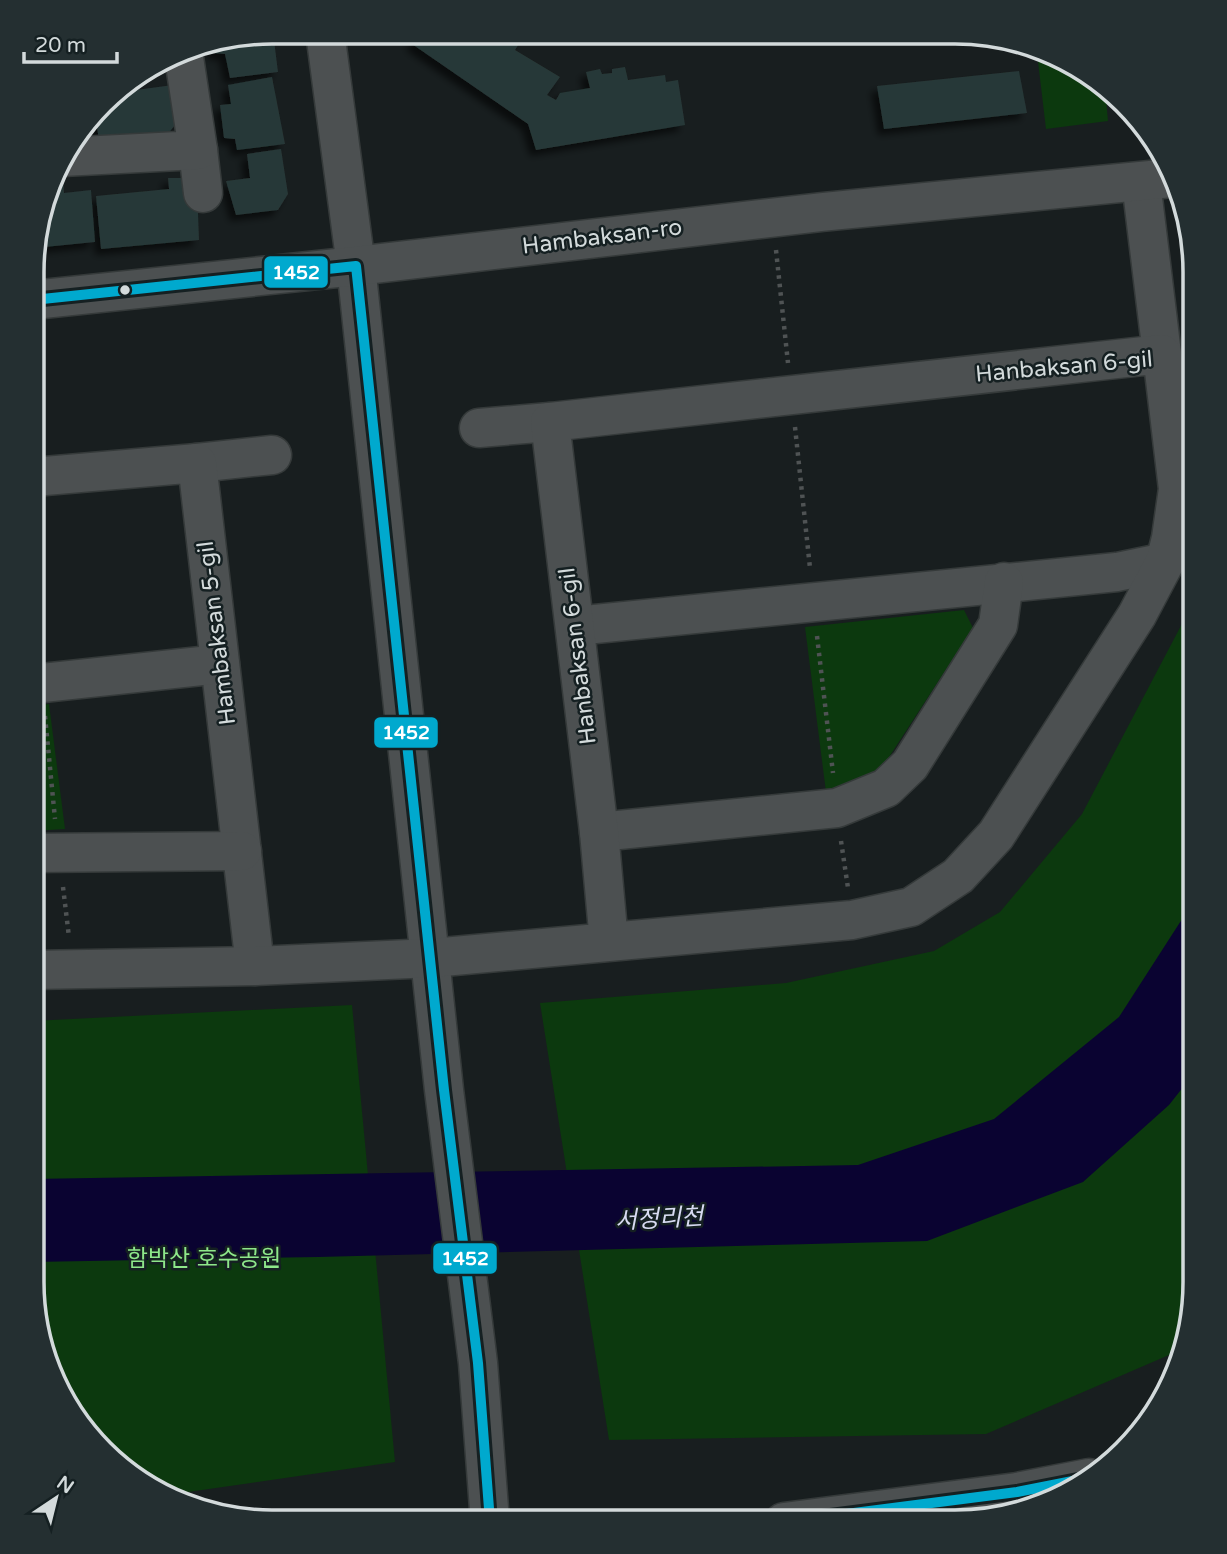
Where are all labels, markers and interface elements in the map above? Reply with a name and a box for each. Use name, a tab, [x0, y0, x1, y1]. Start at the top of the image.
scale bar	[24, 21, 117, 65]
text: 20 m	[35, 33, 86, 58]
street label: Hambaksan-ro	[520, 213, 684, 261]
line badge: 1452	[263, 255, 329, 289]
text: 1452	[272, 262, 320, 284]
unlabelled marker	[118, 283, 132, 297]
street label: Hanbaksan 6-gil	[974, 345, 1154, 389]
street label: Hambaksan 5-gil	[192, 539, 242, 727]
street label: Hanbaksan 6-gil	[553, 566, 603, 746]
line badge: 1452	[373, 716, 439, 749]
text: 1452	[382, 722, 430, 744]
water label: 서정리천	[614, 1202, 707, 1236]
line badge: 1452	[432, 1242, 498, 1275]
park label: 함박산 호수공원	[127, 1245, 281, 1273]
text: 1452	[441, 1248, 489, 1270]
north arrow	[21, 1463, 91, 1533]
text: N	[53, 1472, 78, 1498]

